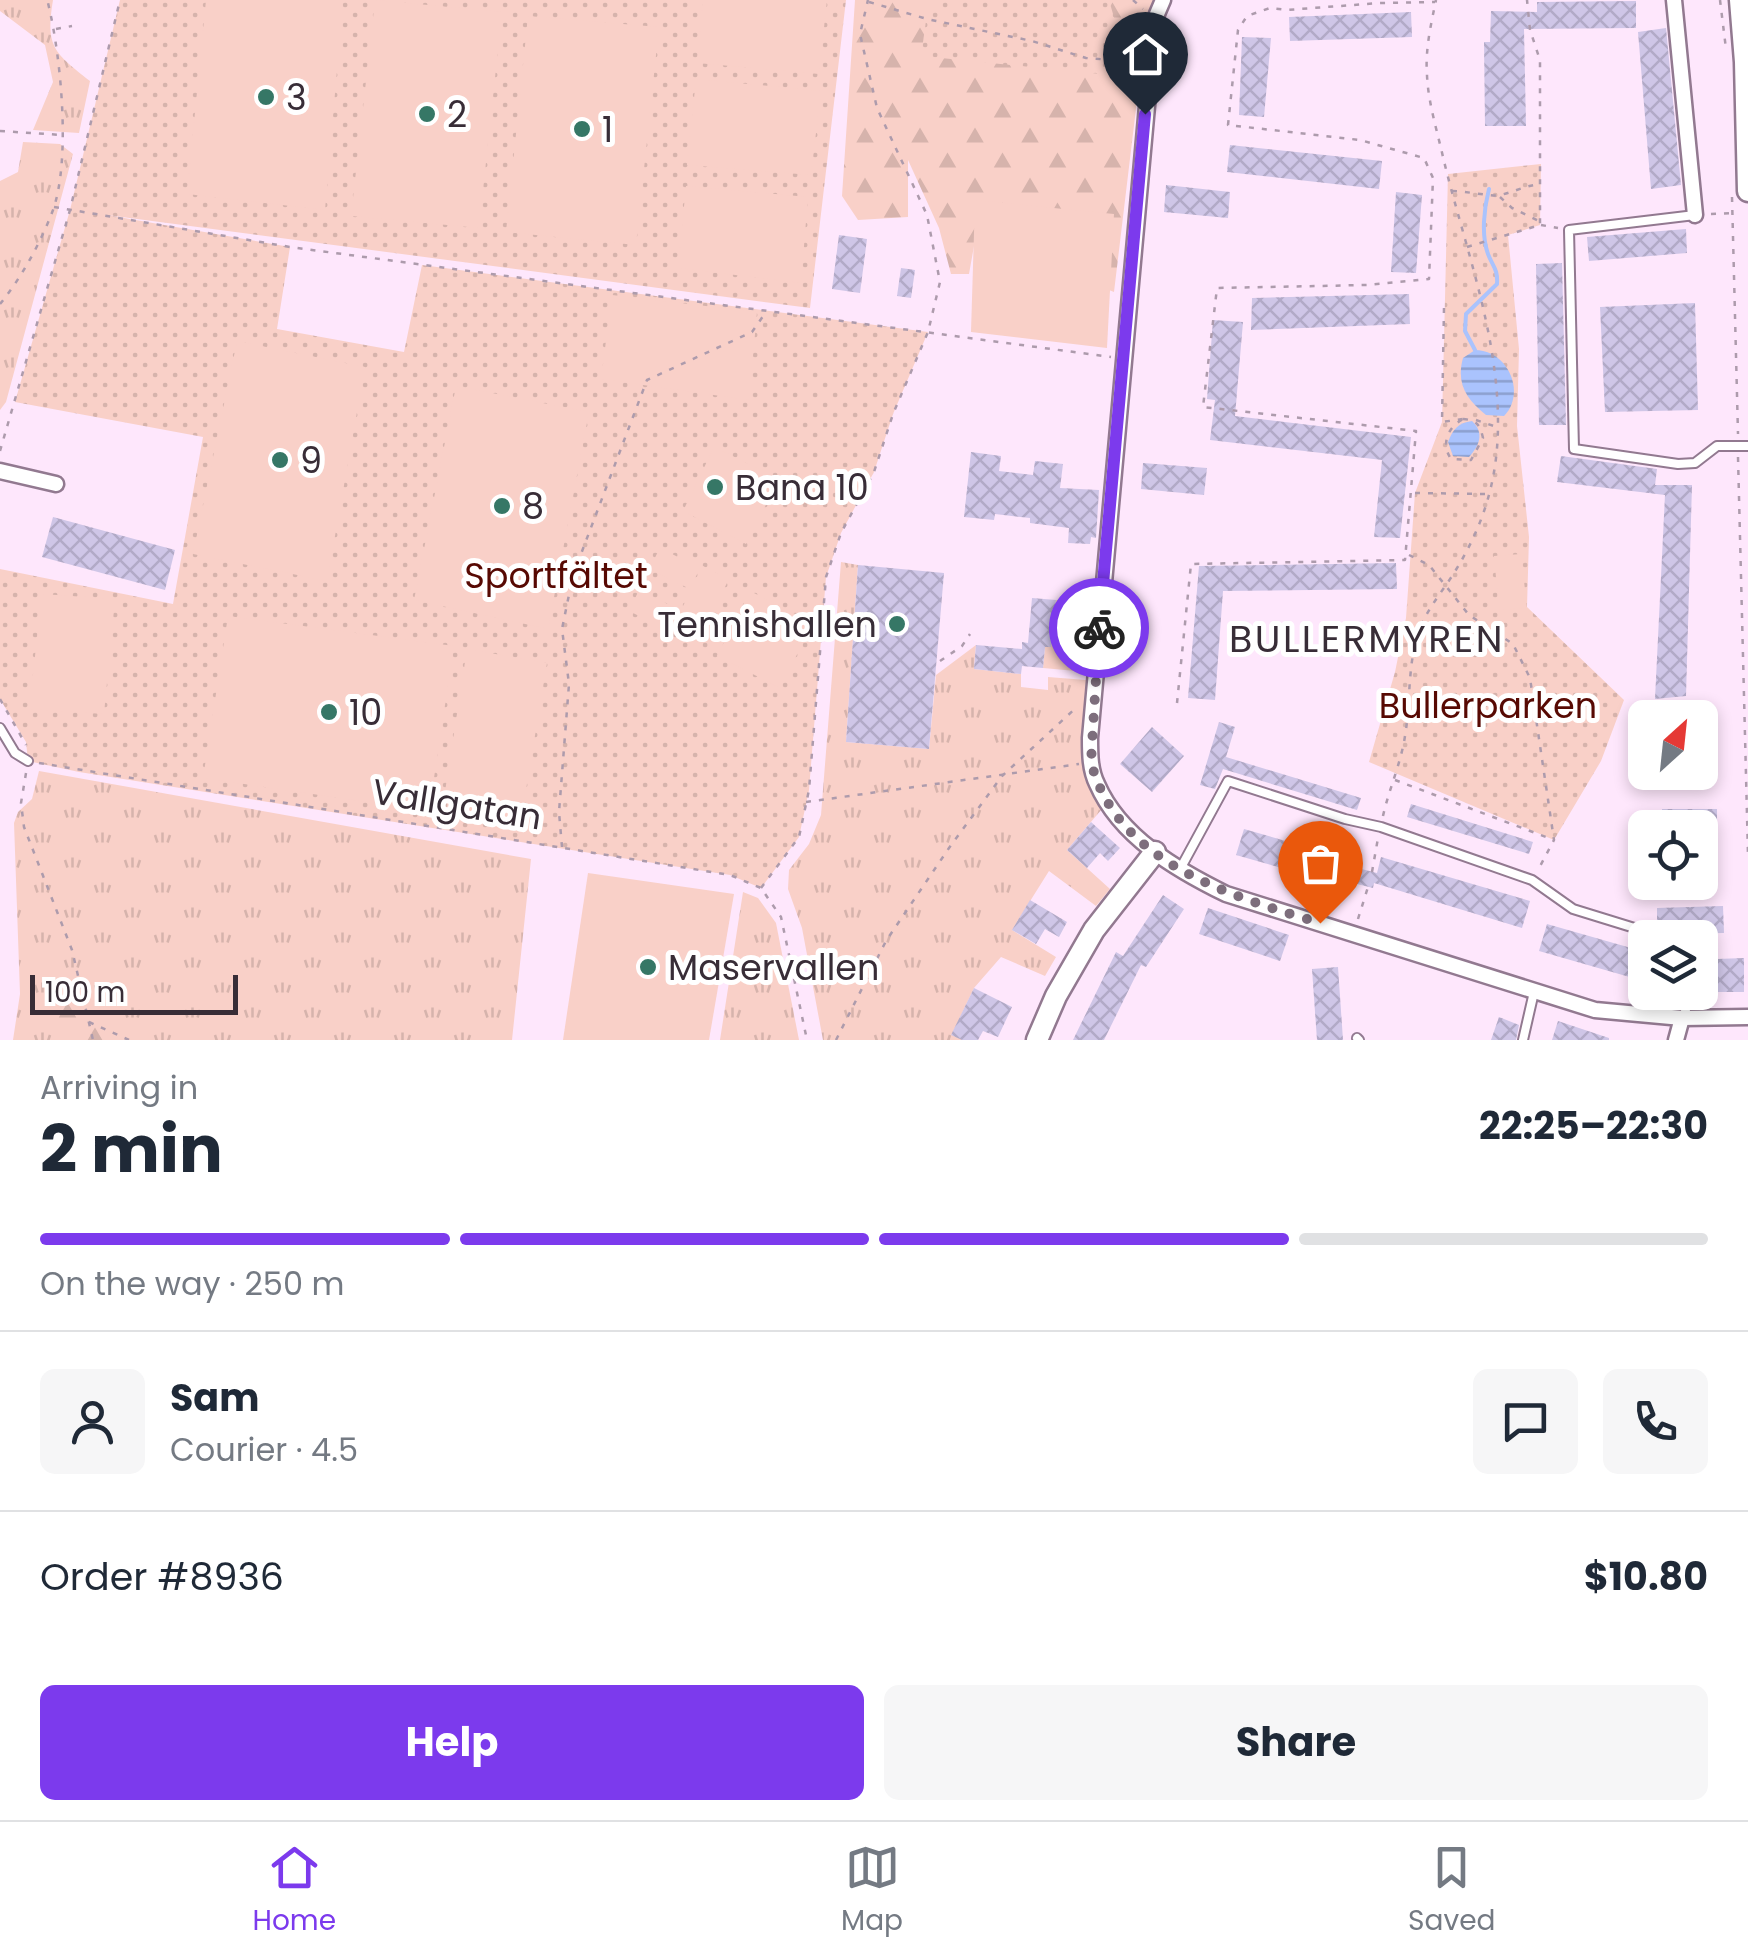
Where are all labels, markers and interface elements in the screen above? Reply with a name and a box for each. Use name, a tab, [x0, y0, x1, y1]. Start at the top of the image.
pin	[1103, 12, 1188, 115]
icon: home	[1118, 27, 1173, 82]
place label: 3	[286, 73, 307, 122]
marker: 3	[255, 86, 277, 108]
place label: 2	[447, 90, 467, 139]
marker: 2	[416, 103, 438, 125]
place label: 1	[602, 105, 613, 154]
marker: 1	[571, 118, 593, 140]
place label: 9	[300, 436, 322, 485]
marker: 9	[269, 449, 291, 471]
place label: Bana 10	[735, 463, 869, 512]
marker: Bana 10	[704, 476, 726, 498]
place label: 8	[522, 482, 544, 531]
marker: 8	[491, 495, 513, 517]
park label: Sportfältet	[464, 551, 648, 600]
courier	[1049, 578, 1149, 678]
place label: Tennishallen	[657, 600, 877, 649]
icon: bike	[1072, 601, 1127, 656]
district label: BULLERMYREN	[1229, 612, 1505, 665]
marker: Tennishallen	[886, 613, 908, 635]
park label: Bullerparken	[1379, 681, 1597, 730]
place label: 10	[349, 688, 382, 737]
north arrow	[1628, 700, 1718, 790]
map controls	[1628, 700, 1718, 1010]
marker: 10	[318, 701, 340, 723]
street label: Vallgatan	[369, 766, 545, 842]
button: locate	[1628, 810, 1718, 900]
pin	[1278, 821, 1363, 924]
icon: bag	[1293, 836, 1348, 891]
button: layers	[1628, 920, 1718, 1010]
place label: Maservallen	[668, 943, 879, 992]
marker: Maservallen	[637, 956, 659, 978]
scale bar	[30, 970, 238, 1014]
text: 100 m	[45, 973, 125, 1012]
text: Arriving in	[40, 1065, 198, 1110]
text: 22:25–22:30	[1479, 1099, 1708, 1152]
text: 2 min	[40, 1104, 223, 1195]
text: On the way · 250 m	[40, 1261, 345, 1306]
button: person	[40, 1369, 145, 1474]
button: chat	[1473, 1369, 1578, 1474]
button: phone	[1603, 1369, 1708, 1474]
text: Sam	[170, 1371, 259, 1424]
text: Courier · 4.5	[170, 1427, 358, 1472]
text: Order #8936	[40, 1550, 284, 1603]
text: $10.80	[1584, 1550, 1708, 1603]
button: Help	[40, 1685, 864, 1800]
button: Share	[884, 1685, 1708, 1800]
tab: Home	[253, 1840, 336, 1942]
tab: Map	[841, 1840, 903, 1942]
tab: Saved	[1408, 1840, 1495, 1942]

